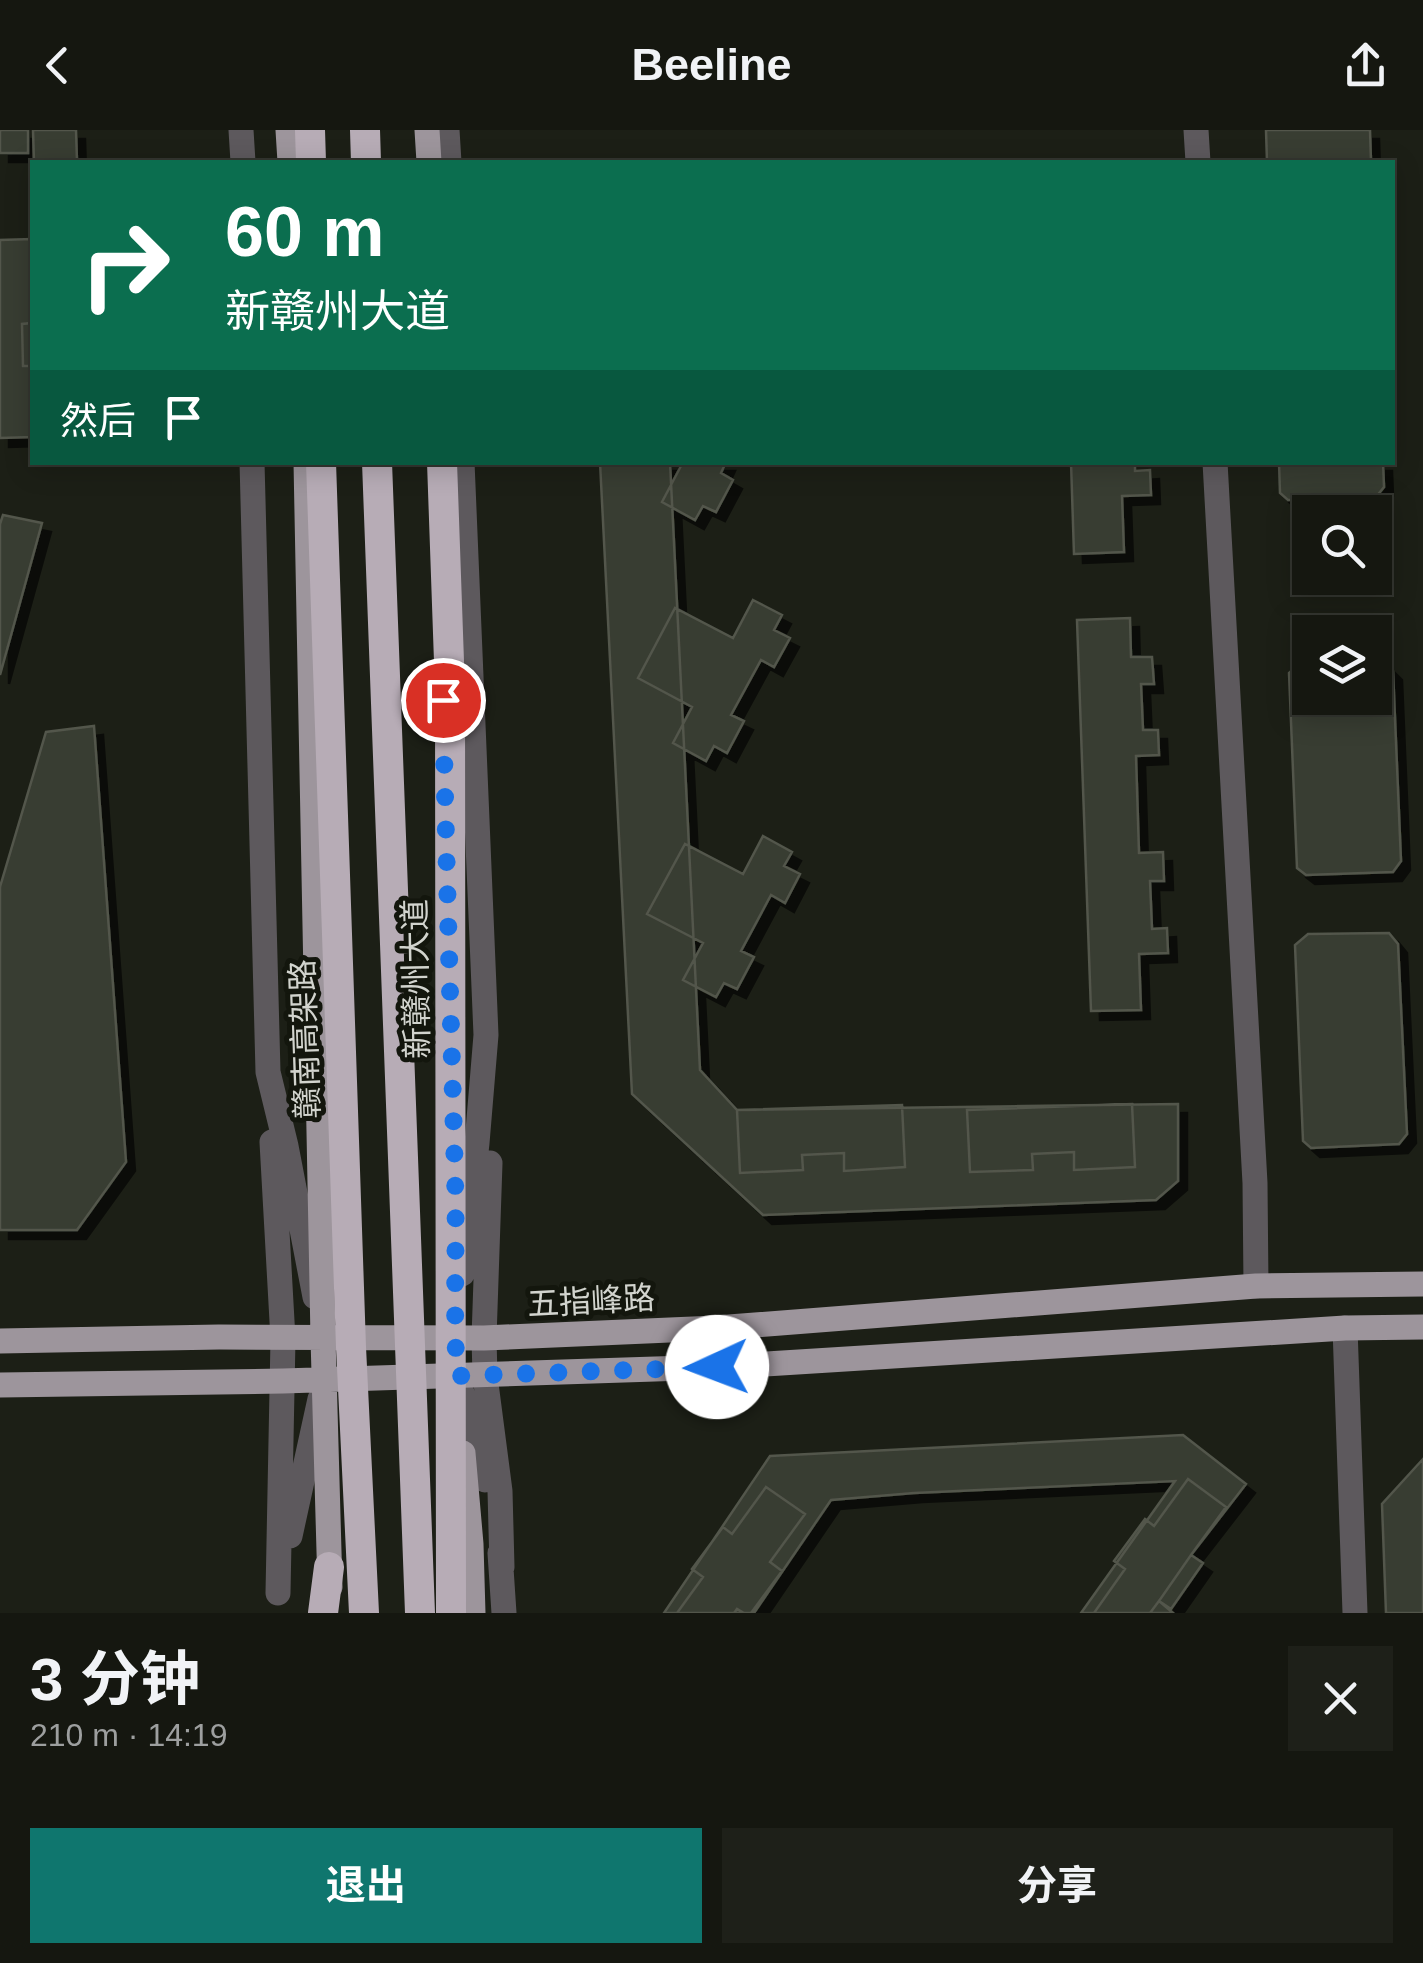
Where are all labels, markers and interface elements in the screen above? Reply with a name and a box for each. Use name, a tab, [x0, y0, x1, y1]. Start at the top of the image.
icon: back	[30, 38, 85, 93]
icon: share	[1338, 38, 1393, 93]
text: Beeline	[631, 39, 792, 90]
text: 60 m	[225, 193, 385, 271]
icon: right	[60, 200, 190, 330]
text: 新赣州大道	[225, 286, 450, 337]
icon: arrive	[156, 390, 211, 445]
text: 然后	[60, 400, 136, 442]
map controls	[1292, 495, 1392, 715]
button: search	[1292, 495, 1392, 595]
button: layers	[1292, 615, 1392, 715]
pin	[401, 658, 486, 743]
icon: arrive	[416, 673, 471, 728]
street label: 新赣州大道	[397, 899, 435, 1059]
street label: 赣南高架路	[284, 958, 326, 1120]
street label: 五指峰路	[526, 1280, 656, 1322]
position arrow	[665, 1315, 769, 1419]
text: 3 分钟	[30, 1646, 200, 1713]
button: close	[1288, 1646, 1393, 1751]
text: 210 m · 14:19	[30, 1717, 227, 1753]
button: 退出	[30, 1828, 702, 1943]
button: 分享	[722, 1828, 1393, 1943]

